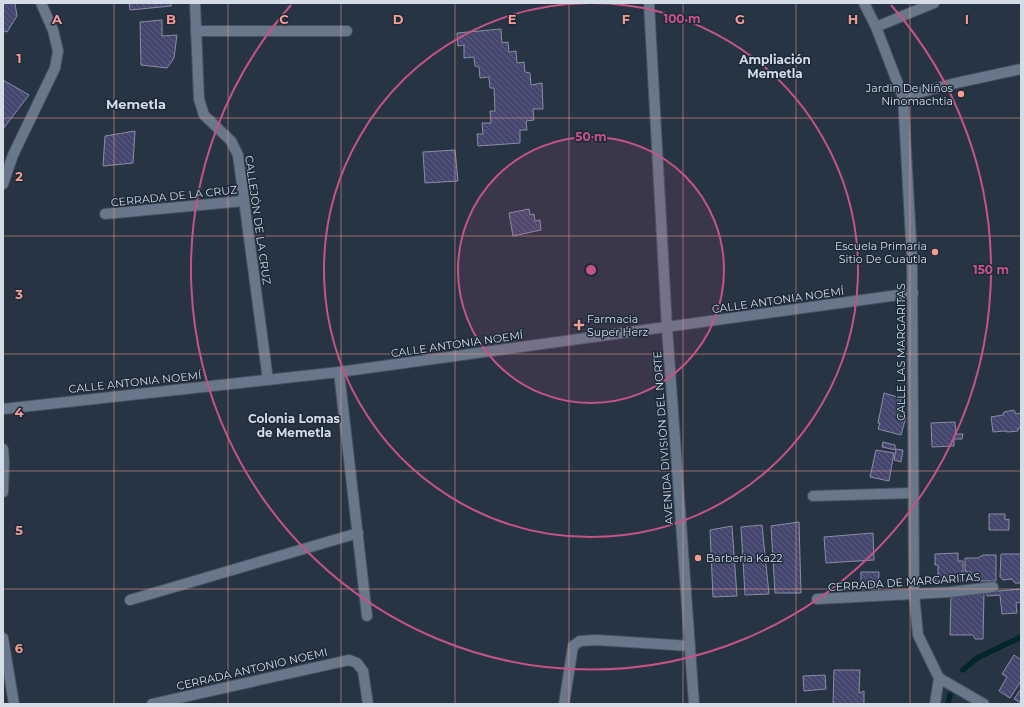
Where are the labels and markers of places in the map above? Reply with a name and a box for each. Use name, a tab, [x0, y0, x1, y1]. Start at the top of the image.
place label: Jardin De Niños Ninomachtia	[865, 81, 954, 108]
marker: Jardin De Niños Ninomachtia	[956, 89, 966, 99]
place label: Escuela Primaria Sitio De Cuautla	[835, 239, 927, 266]
marker: Escuela Primaria Sitio De Cuautla	[930, 247, 940, 257]
centre of rings	[584, 263, 598, 277]
place label: Farmacia Super Herz	[587, 312, 649, 339]
marker: Farmacia Super Herz	[574, 320, 584, 330]
place label: Barberia Ka22	[706, 551, 782, 565]
marker: Barberia Ka22	[693, 553, 703, 563]

